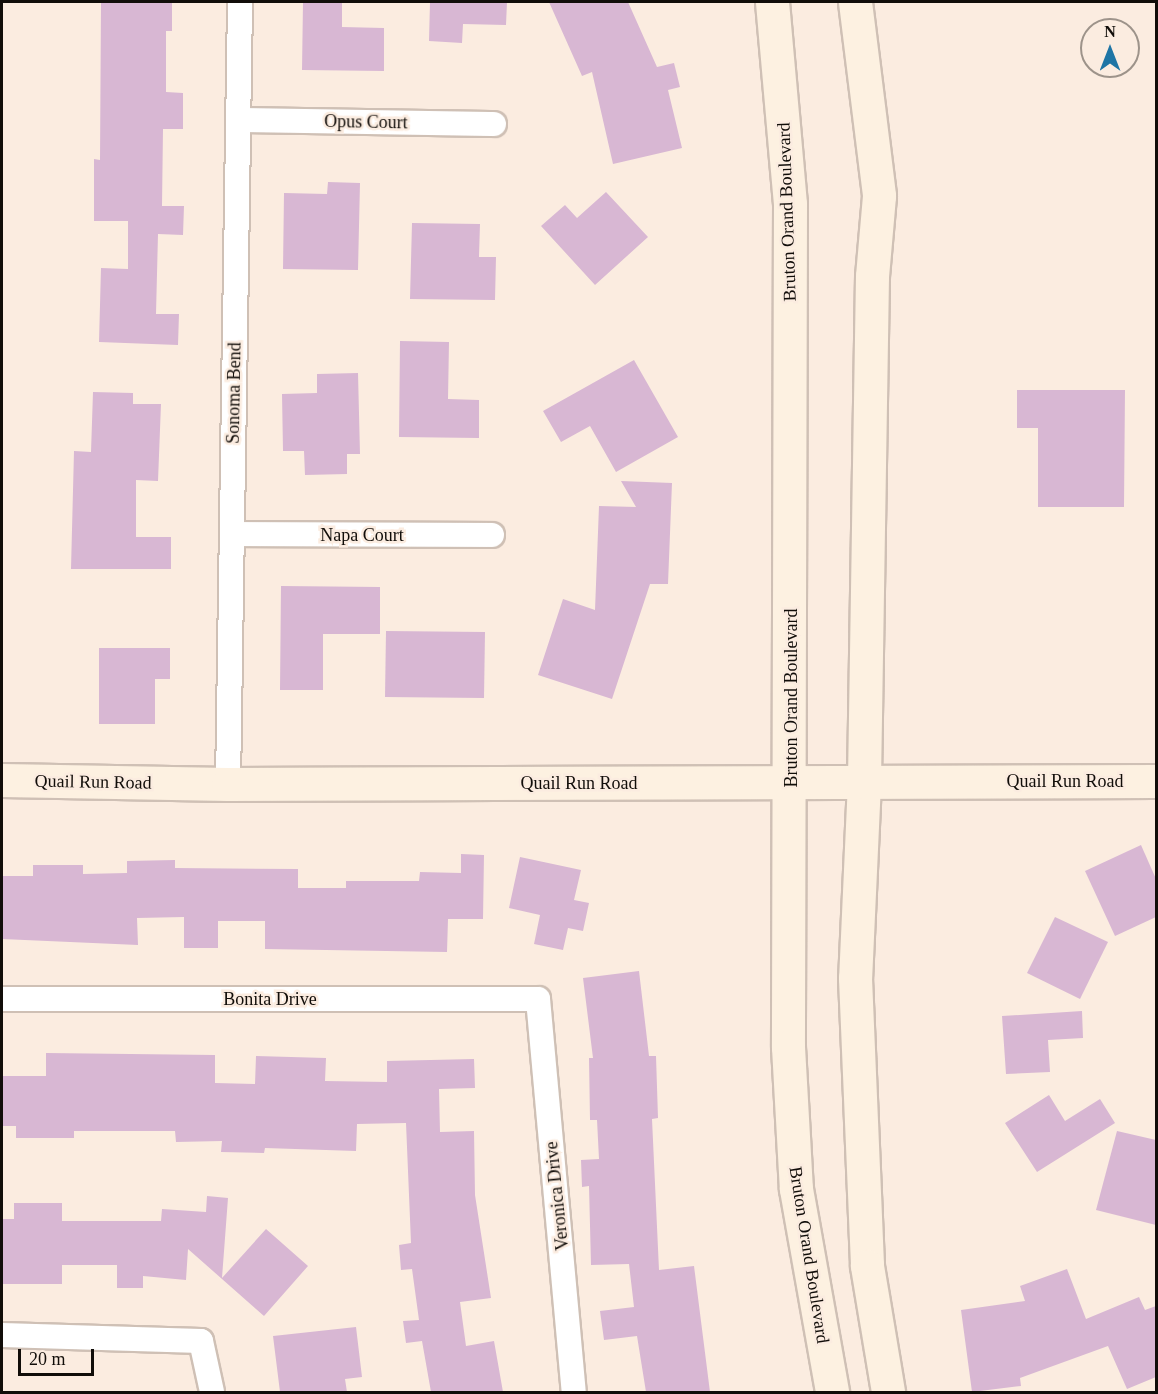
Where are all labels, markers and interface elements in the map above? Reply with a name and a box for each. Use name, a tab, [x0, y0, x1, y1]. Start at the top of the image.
north arrow	[1080, 18, 1140, 78]
text: N	[1104, 23, 1116, 40]
street label: Opus Court	[324, 110, 408, 134]
street label: Bruton Orand Boulevard	[773, 122, 801, 302]
street label: Sonoma Bend	[222, 342, 246, 444]
street label: Napa Court	[320, 524, 404, 546]
street label: Bruton Orand Boulevard	[780, 609, 802, 787]
street label: Quail Run Road	[34, 770, 152, 794]
street label: Quail Run Road	[1007, 770, 1123, 792]
street label: Quail Run Road	[521, 772, 637, 794]
street label: Bonita Drive	[223, 988, 317, 1010]
street label: Veronica Drive	[541, 1140, 573, 1252]
street label: Bruton Orand Boulevard	[784, 1165, 834, 1345]
scale bar	[21, 1337, 98, 1375]
text: 20 m	[29, 1349, 66, 1369]

